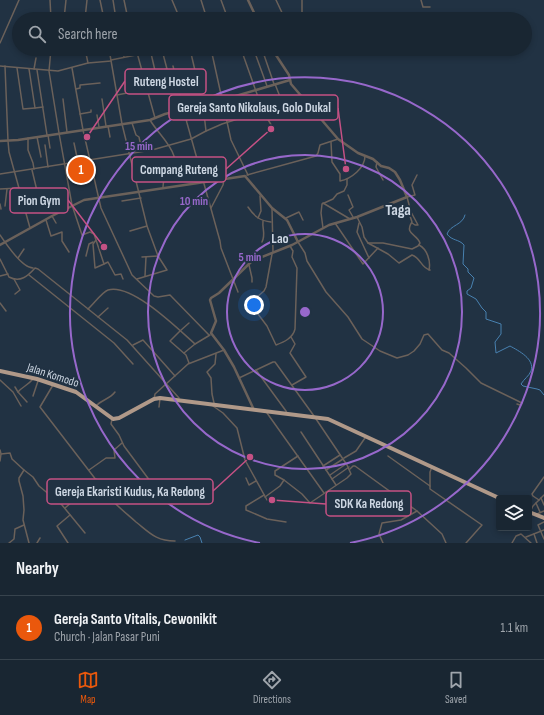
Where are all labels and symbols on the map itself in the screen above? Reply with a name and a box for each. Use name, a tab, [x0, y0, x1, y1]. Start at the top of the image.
callout: Ruteng Hostel	[125, 69, 206, 94]
text: Ruteng Hostel	[133, 74, 199, 90]
callout: Gereja Santo Nikolaus, Golo Dukal	[169, 95, 338, 120]
text: Gereja Santo Nikolaus, Golo Dukal	[177, 100, 331, 116]
text: 15 min	[125, 139, 153, 154]
pin: 1	[68, 155, 94, 185]
callout: Compang Ruteng	[132, 157, 226, 182]
text: Compang Ruteng	[140, 162, 219, 178]
callout: Pion Gym	[10, 188, 68, 213]
text: Pion Gym	[18, 193, 61, 209]
text: 10 min	[180, 194, 208, 209]
district label: Taga	[385, 201, 411, 220]
district label: Lao	[271, 230, 289, 247]
text: 5 min	[239, 250, 261, 265]
your location	[244, 295, 264, 315]
centre of rings	[298, 305, 312, 319]
street label: Jalan Komodo	[24, 360, 81, 391]
callout: Gereja Ekaristi Kudus, Ka Redong	[47, 479, 213, 504]
text: Gereja Ekaristi Kudus, Ka Redong	[55, 484, 206, 500]
callout: SDK Ka Redong	[326, 491, 411, 516]
text: SDK Ka Redong	[334, 496, 404, 512]

